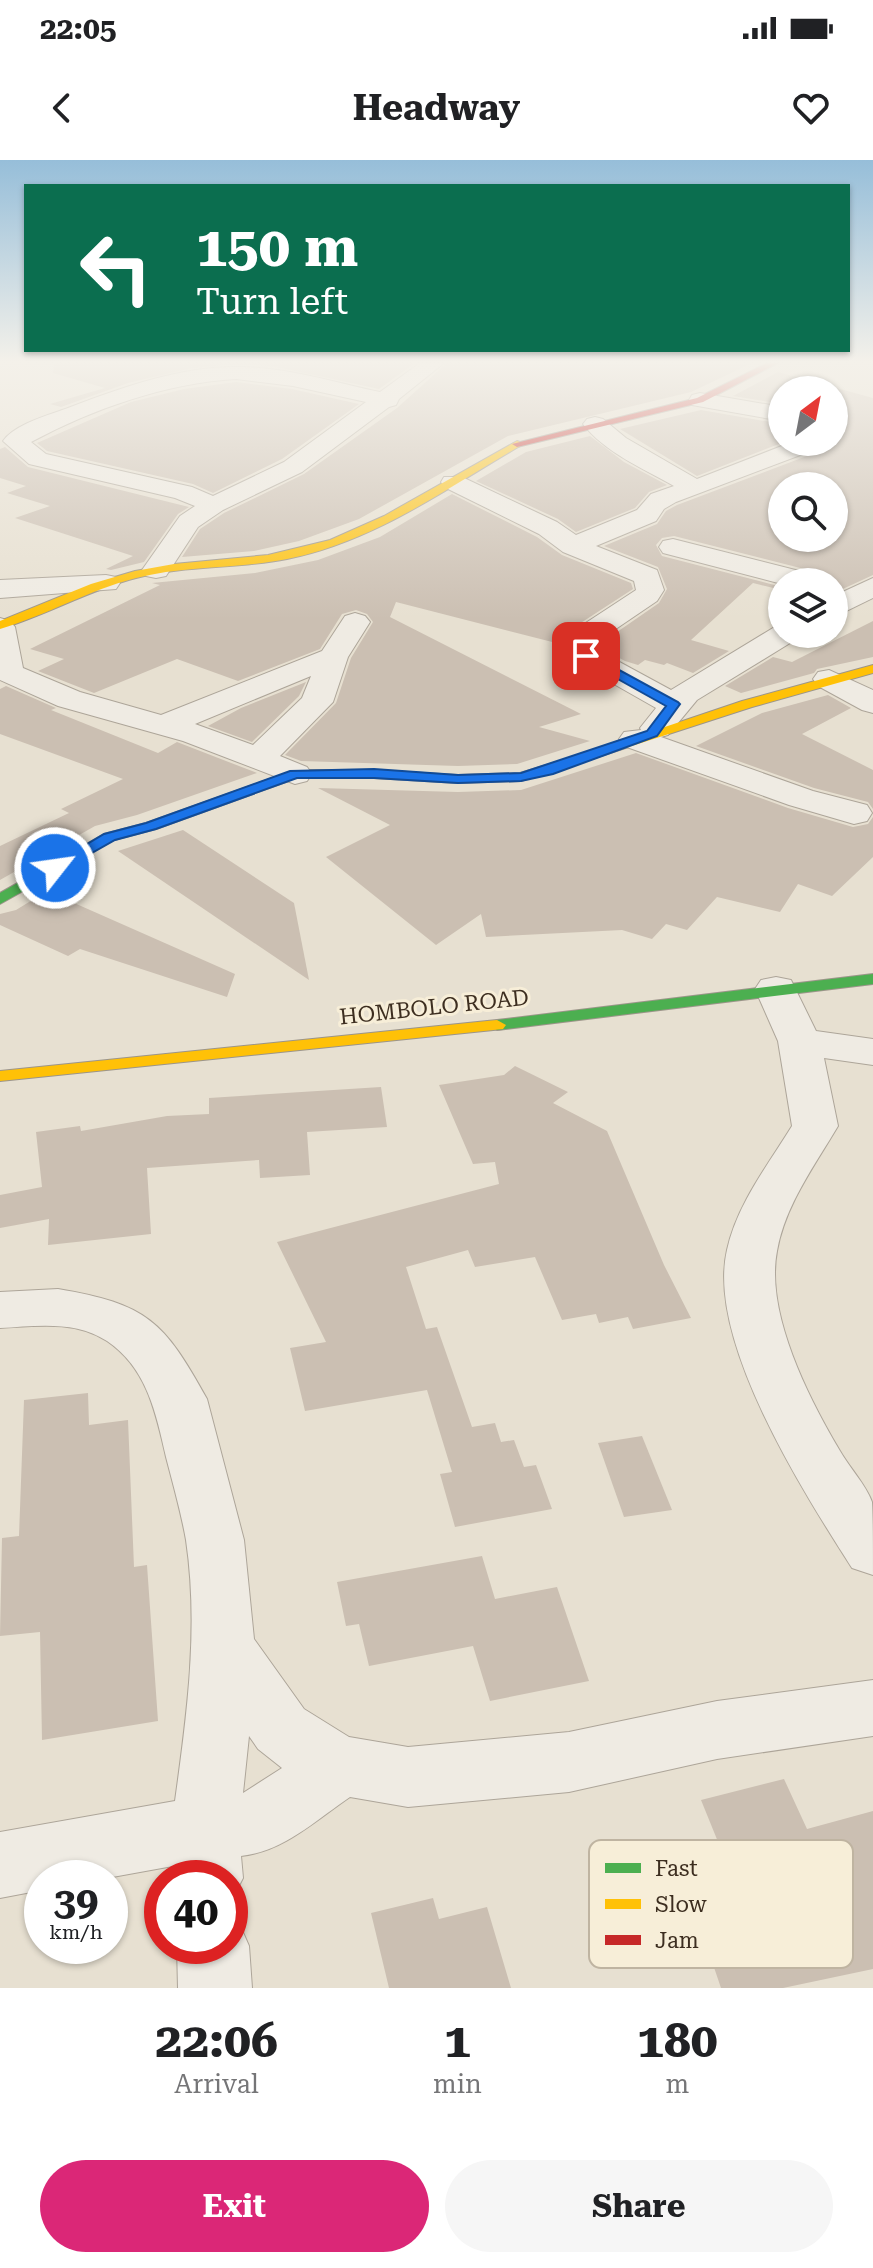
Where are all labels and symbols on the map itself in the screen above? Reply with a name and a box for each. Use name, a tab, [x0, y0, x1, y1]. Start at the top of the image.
north arrow	[768, 376, 848, 456]
pin	[552, 622, 620, 690]
position arrow	[13, 826, 97, 910]
street label: HOMBOLO ROAD	[338, 985, 530, 1029]
legend	[589, 1840, 853, 1968]
text: Fast	[655, 1856, 698, 1881]
speed limit sign: 40	[144, 1860, 248, 1964]
text: Slow	[655, 1892, 708, 1917]
text: Jam	[655, 1928, 699, 1953]

